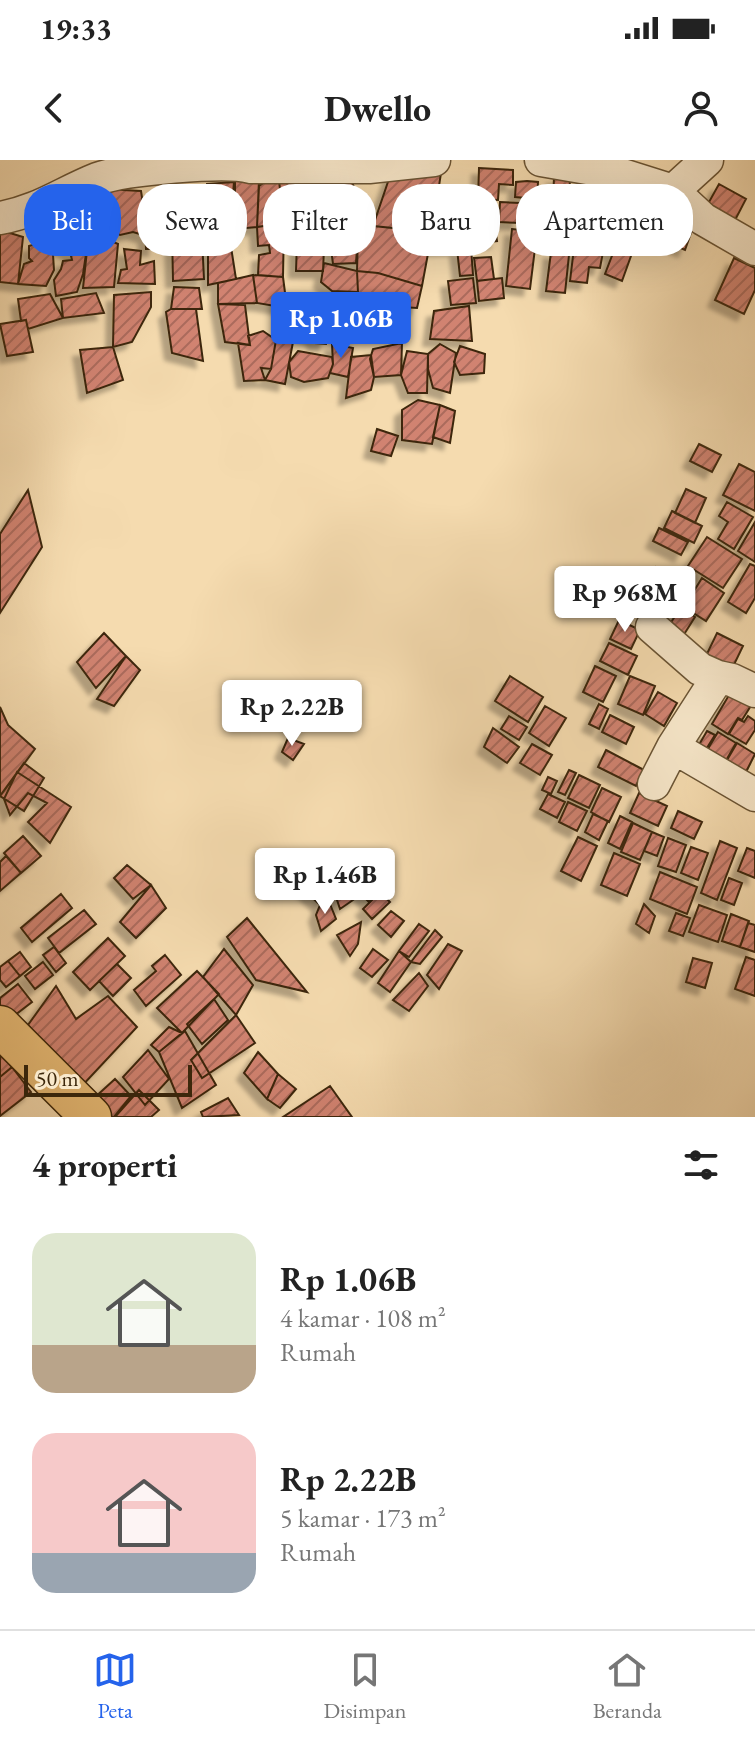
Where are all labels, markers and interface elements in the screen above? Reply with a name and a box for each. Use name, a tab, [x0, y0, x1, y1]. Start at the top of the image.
text: 19:33	[40, 9, 112, 48]
text: Dwello	[324, 85, 431, 132]
icon: back	[32, 86, 76, 130]
icon: person	[679, 86, 723, 130]
chip: Beli	[24, 184, 121, 256]
chip: Sewa	[137, 184, 247, 256]
chip: Filter	[263, 184, 376, 256]
chip: Baru	[392, 184, 500, 256]
chip: Apartemen	[516, 184, 693, 256]
pin: Rp 1.06B	[258, 292, 424, 360]
text: Rp 1.06B	[289, 301, 393, 335]
pin: Rp 968M	[551, 566, 699, 634]
text: Rp 968M	[572, 575, 678, 609]
pin: Rp 2.22B	[209, 680, 375, 748]
text: Rp 2.22B	[240, 689, 344, 723]
pin: Rp 1.46B	[242, 848, 408, 916]
text: Rp 1.46B	[273, 857, 377, 891]
scale bar	[24, 1061, 192, 1097]
text: 50 m	[36, 1064, 79, 1093]
text: 4 properti	[32, 1143, 177, 1187]
icon: filters	[679, 1143, 723, 1187]
text: Rp 1.06B	[280, 1257, 416, 1301]
icon: home	[96, 1265, 192, 1361]
text: 4 kamar · 108 m²	[280, 1301, 446, 1335]
text: Rumah	[280, 1335, 356, 1369]
text: Rp 2.22B	[280, 1457, 416, 1501]
icon: home	[96, 1465, 192, 1561]
text: 5 kamar · 173 m²	[280, 1501, 446, 1535]
text: Rumah	[280, 1535, 356, 1569]
tab: Peta	[93, 1648, 137, 1725]
tab: Disimpan	[323, 1648, 406, 1725]
tab: Beranda	[593, 1648, 662, 1725]

